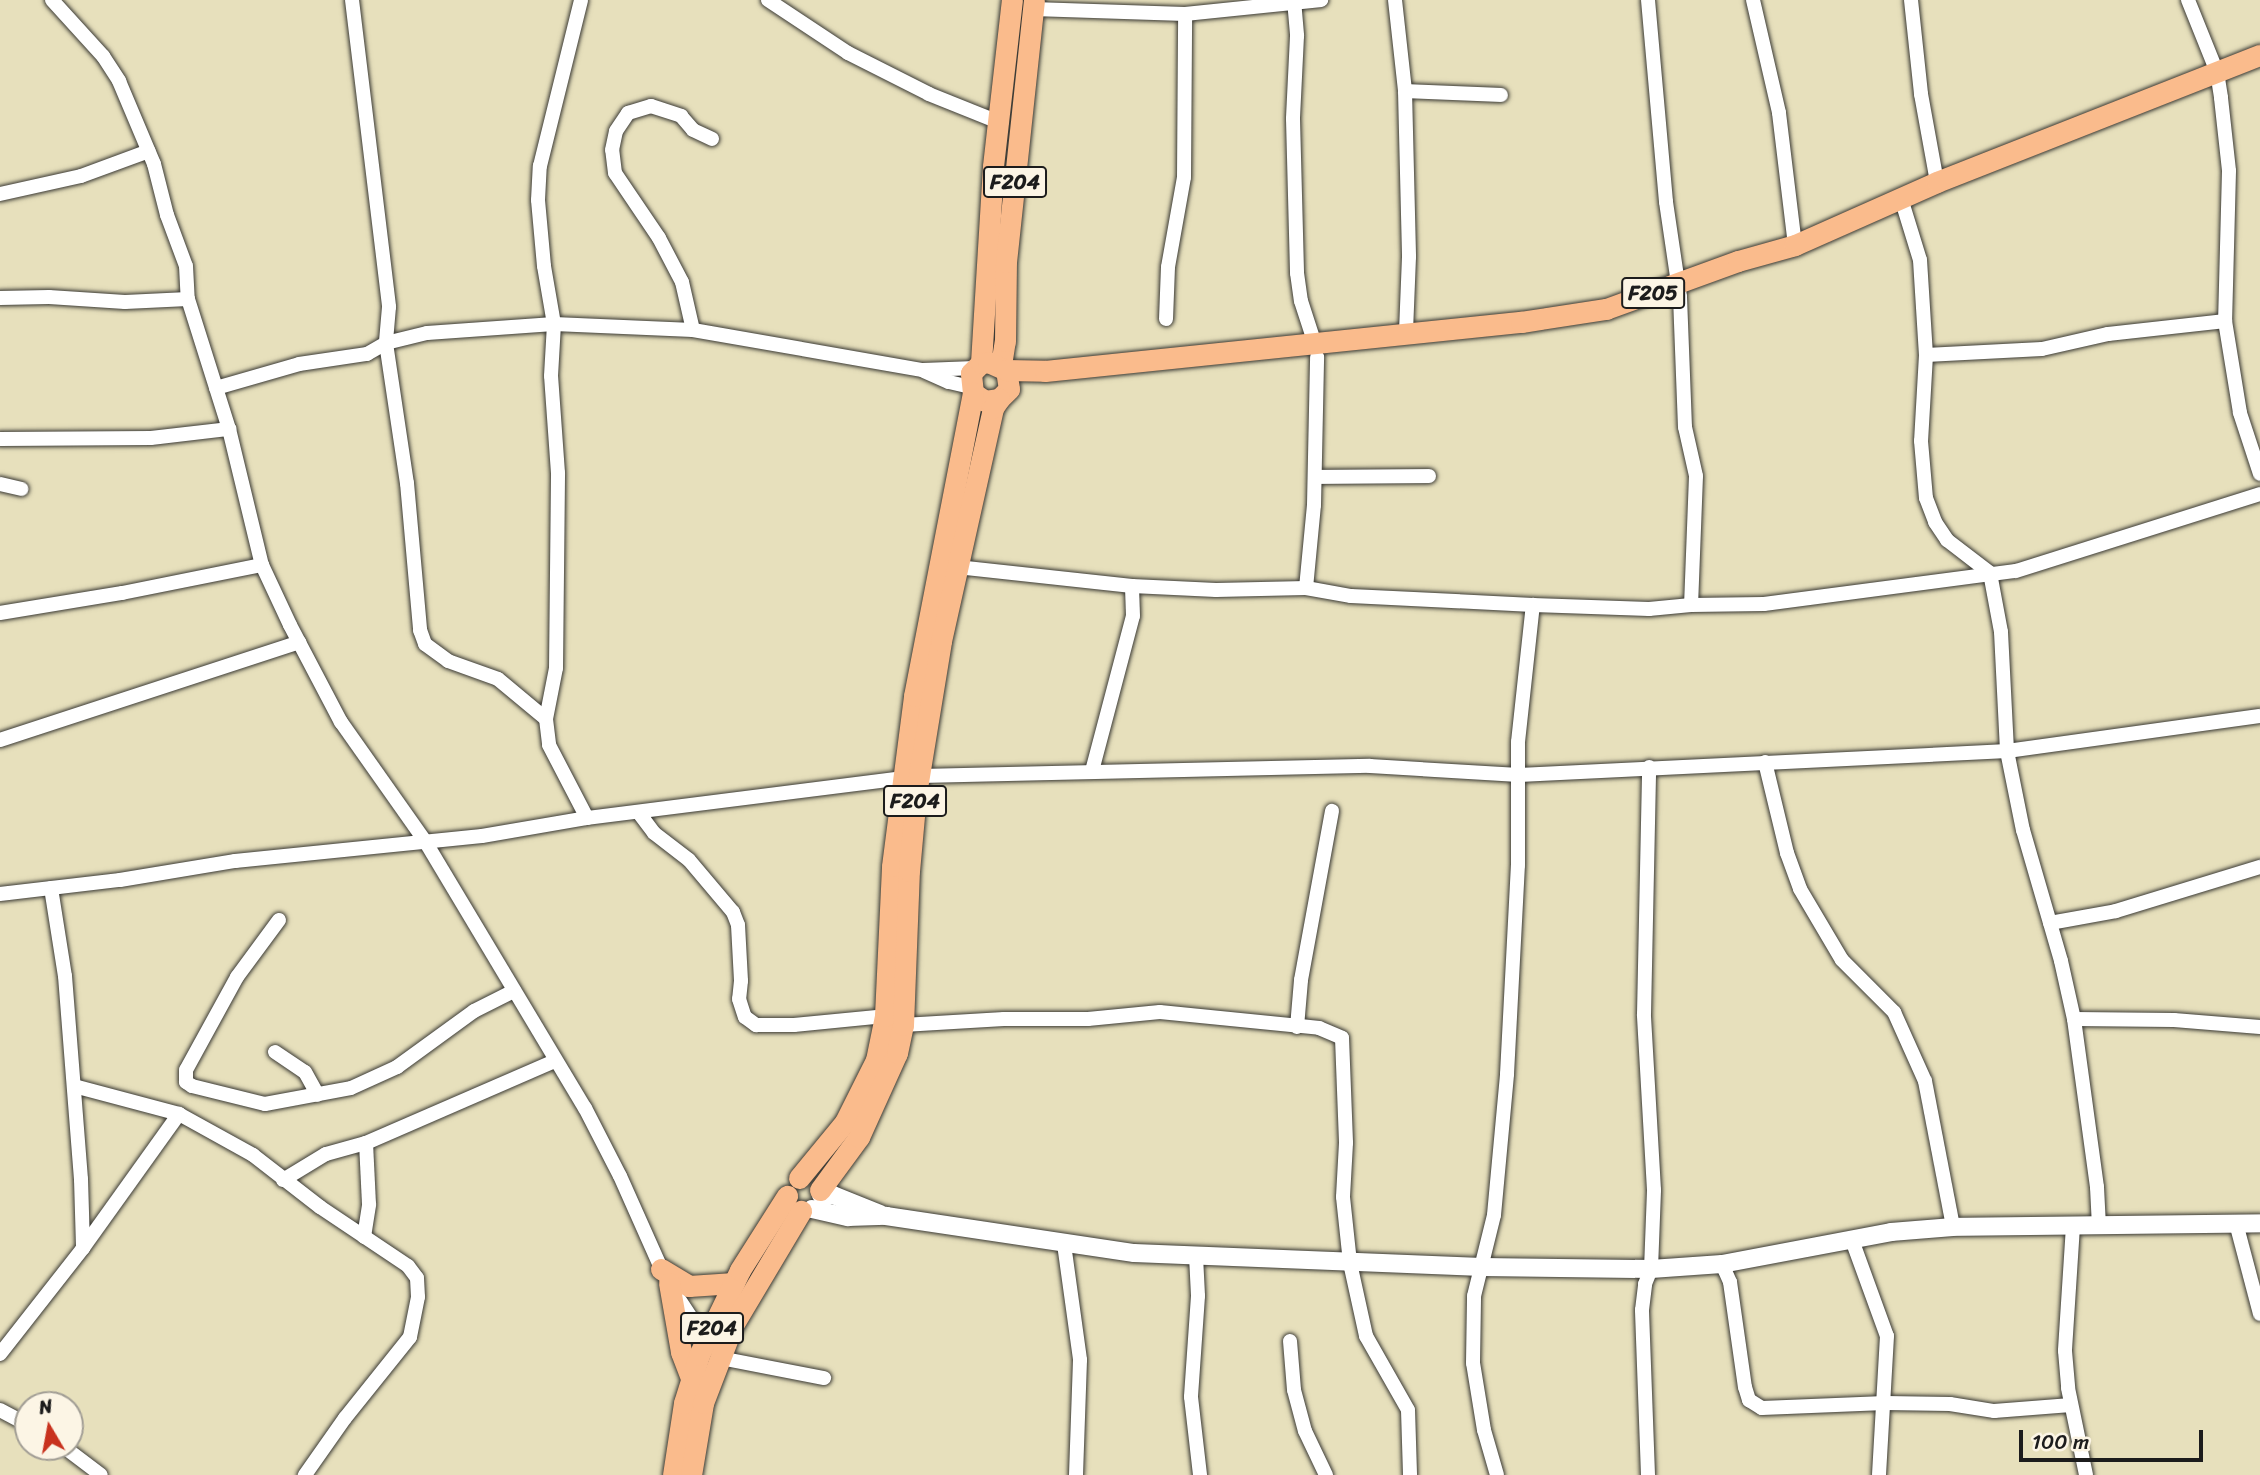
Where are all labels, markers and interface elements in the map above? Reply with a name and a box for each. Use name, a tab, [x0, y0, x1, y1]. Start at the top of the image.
road number: F204	[982, 164, 1048, 200]
road number: F205	[1620, 276, 1686, 310]
road number: F204	[882, 784, 948, 818]
road number: F204	[679, 1310, 745, 1346]
text: N	[36, 1389, 55, 1424]
north arrow	[14, 1391, 84, 1461]
scale bar	[2022, 1416, 2206, 1460]
text: 100 m	[2032, 1423, 2089, 1461]

